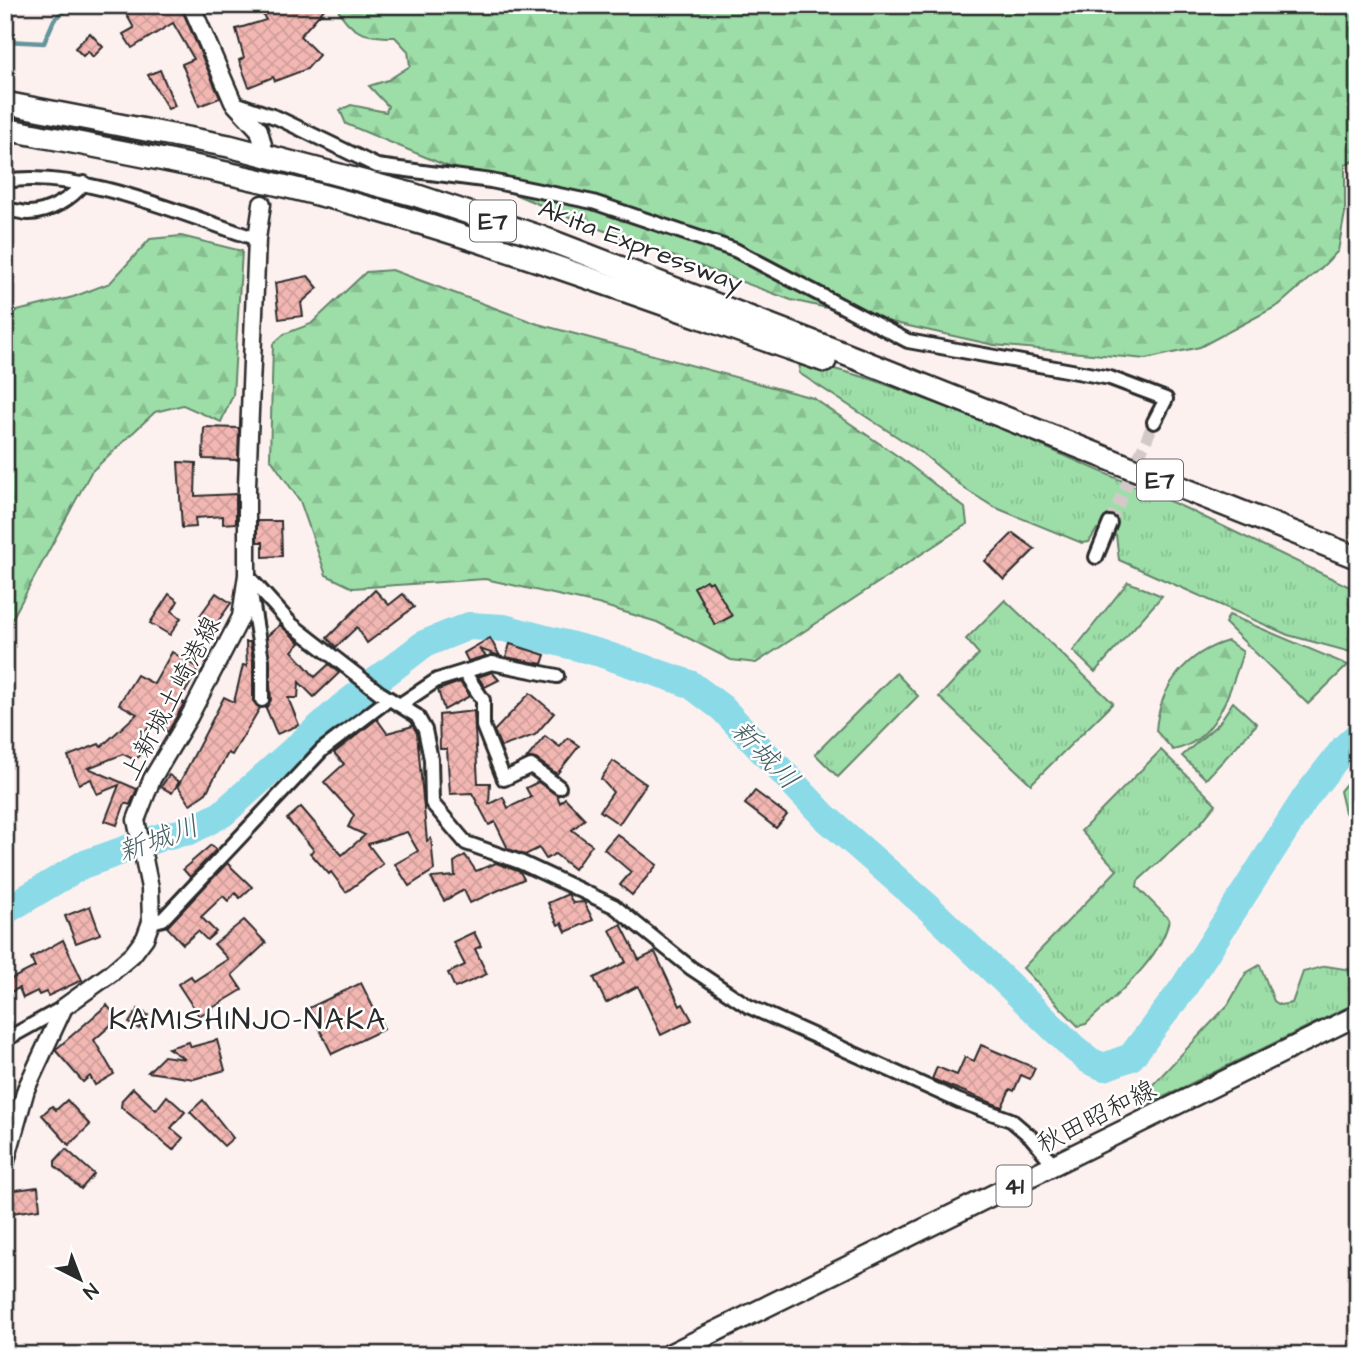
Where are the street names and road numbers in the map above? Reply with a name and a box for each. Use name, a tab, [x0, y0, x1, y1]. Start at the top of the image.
street label: Akita Expressway	[533, 190, 748, 303]
road number: E7	[470, 201, 516, 242]
road number: E7	[1137, 460, 1183, 500]
street label: 上新城土崎港線	[112, 610, 230, 787]
street label: 秋田昭和線	[1030, 1071, 1163, 1162]
road number: 41	[996, 1166, 1032, 1206]

